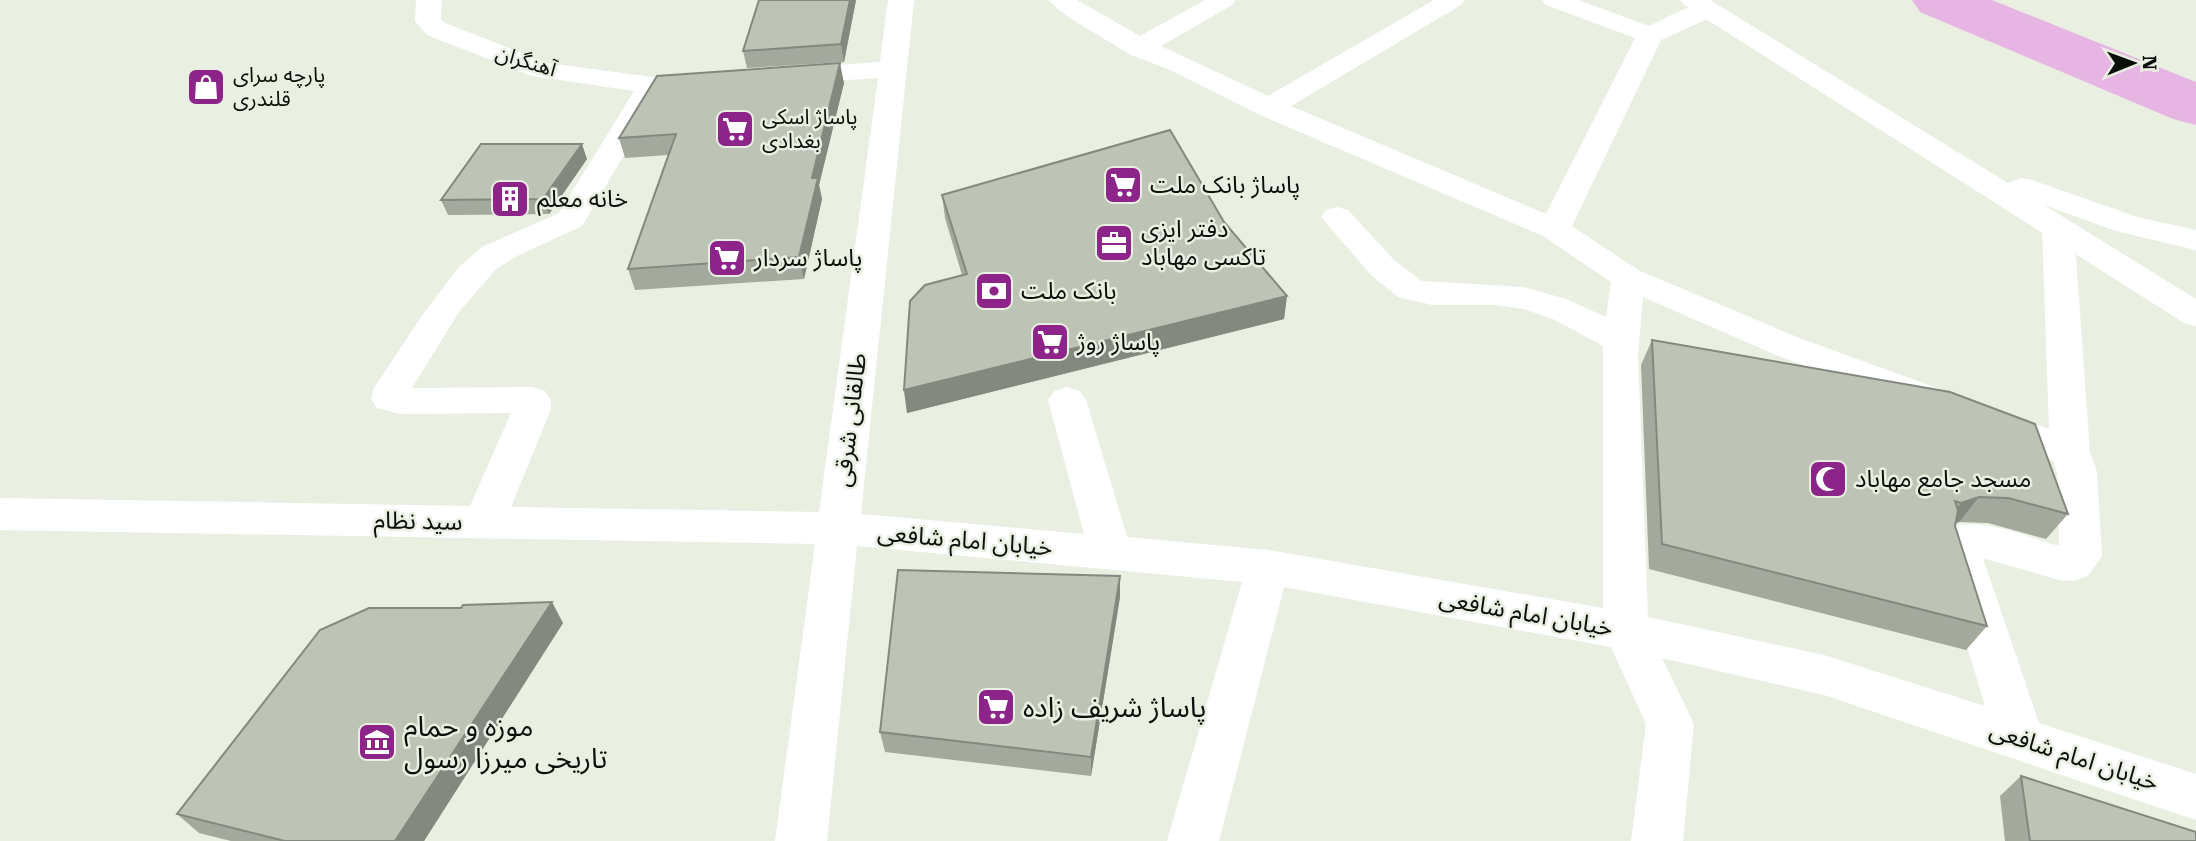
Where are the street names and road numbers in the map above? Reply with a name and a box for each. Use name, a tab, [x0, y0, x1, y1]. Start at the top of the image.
street label: آهنگران	[493, 40, 560, 82]
street label: طالقانی شرقی	[828, 352, 872, 488]
street label: سید نظام	[373, 506, 463, 540]
street label: خیابان امام شافعی	[876, 518, 1054, 566]
street label: خیابان امام شافعی	[1436, 584, 1615, 646]
street label: خیابان امام شافعی	[1985, 716, 2162, 800]

